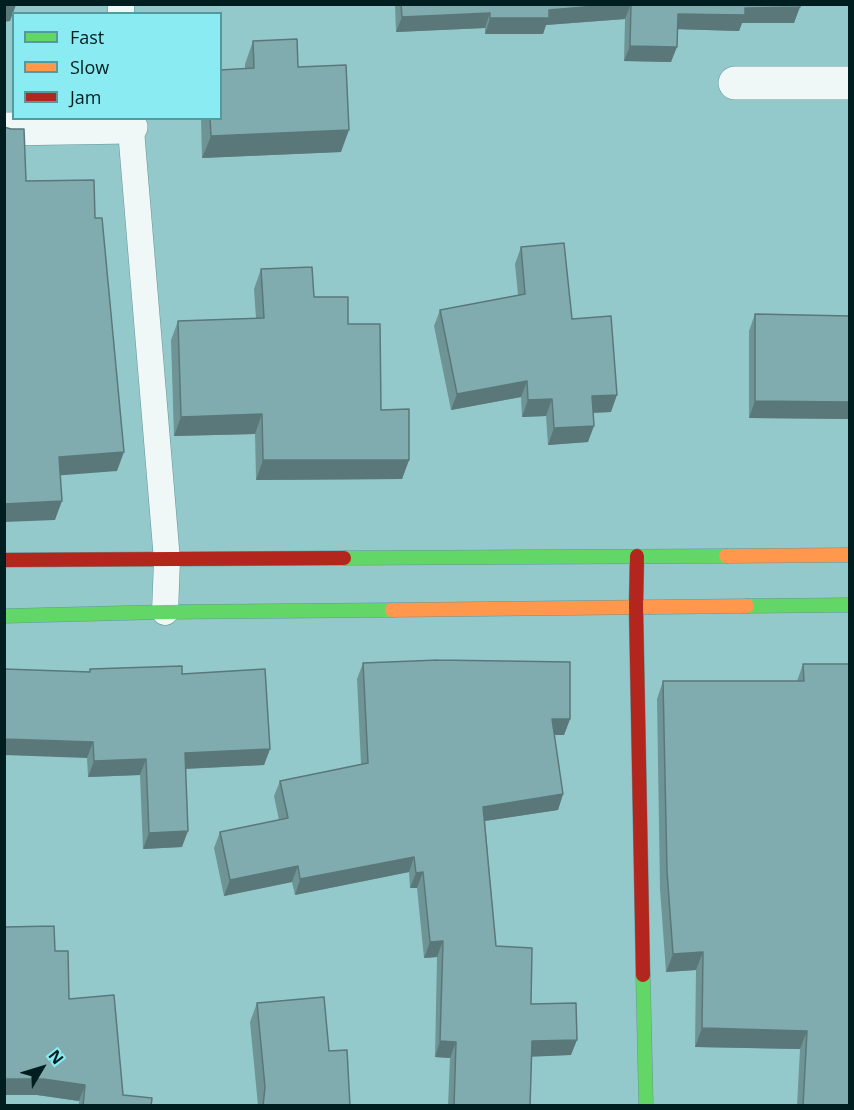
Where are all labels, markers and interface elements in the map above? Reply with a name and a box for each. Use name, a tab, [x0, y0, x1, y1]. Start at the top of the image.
legend	[12, 12, 222, 120]
text: Fast	[70, 25, 104, 49]
text: Slow	[70, 55, 109, 79]
text: Jam	[70, 85, 102, 109]
north arrow	[12, 1038, 72, 1098]
text: N	[44, 1045, 69, 1069]

